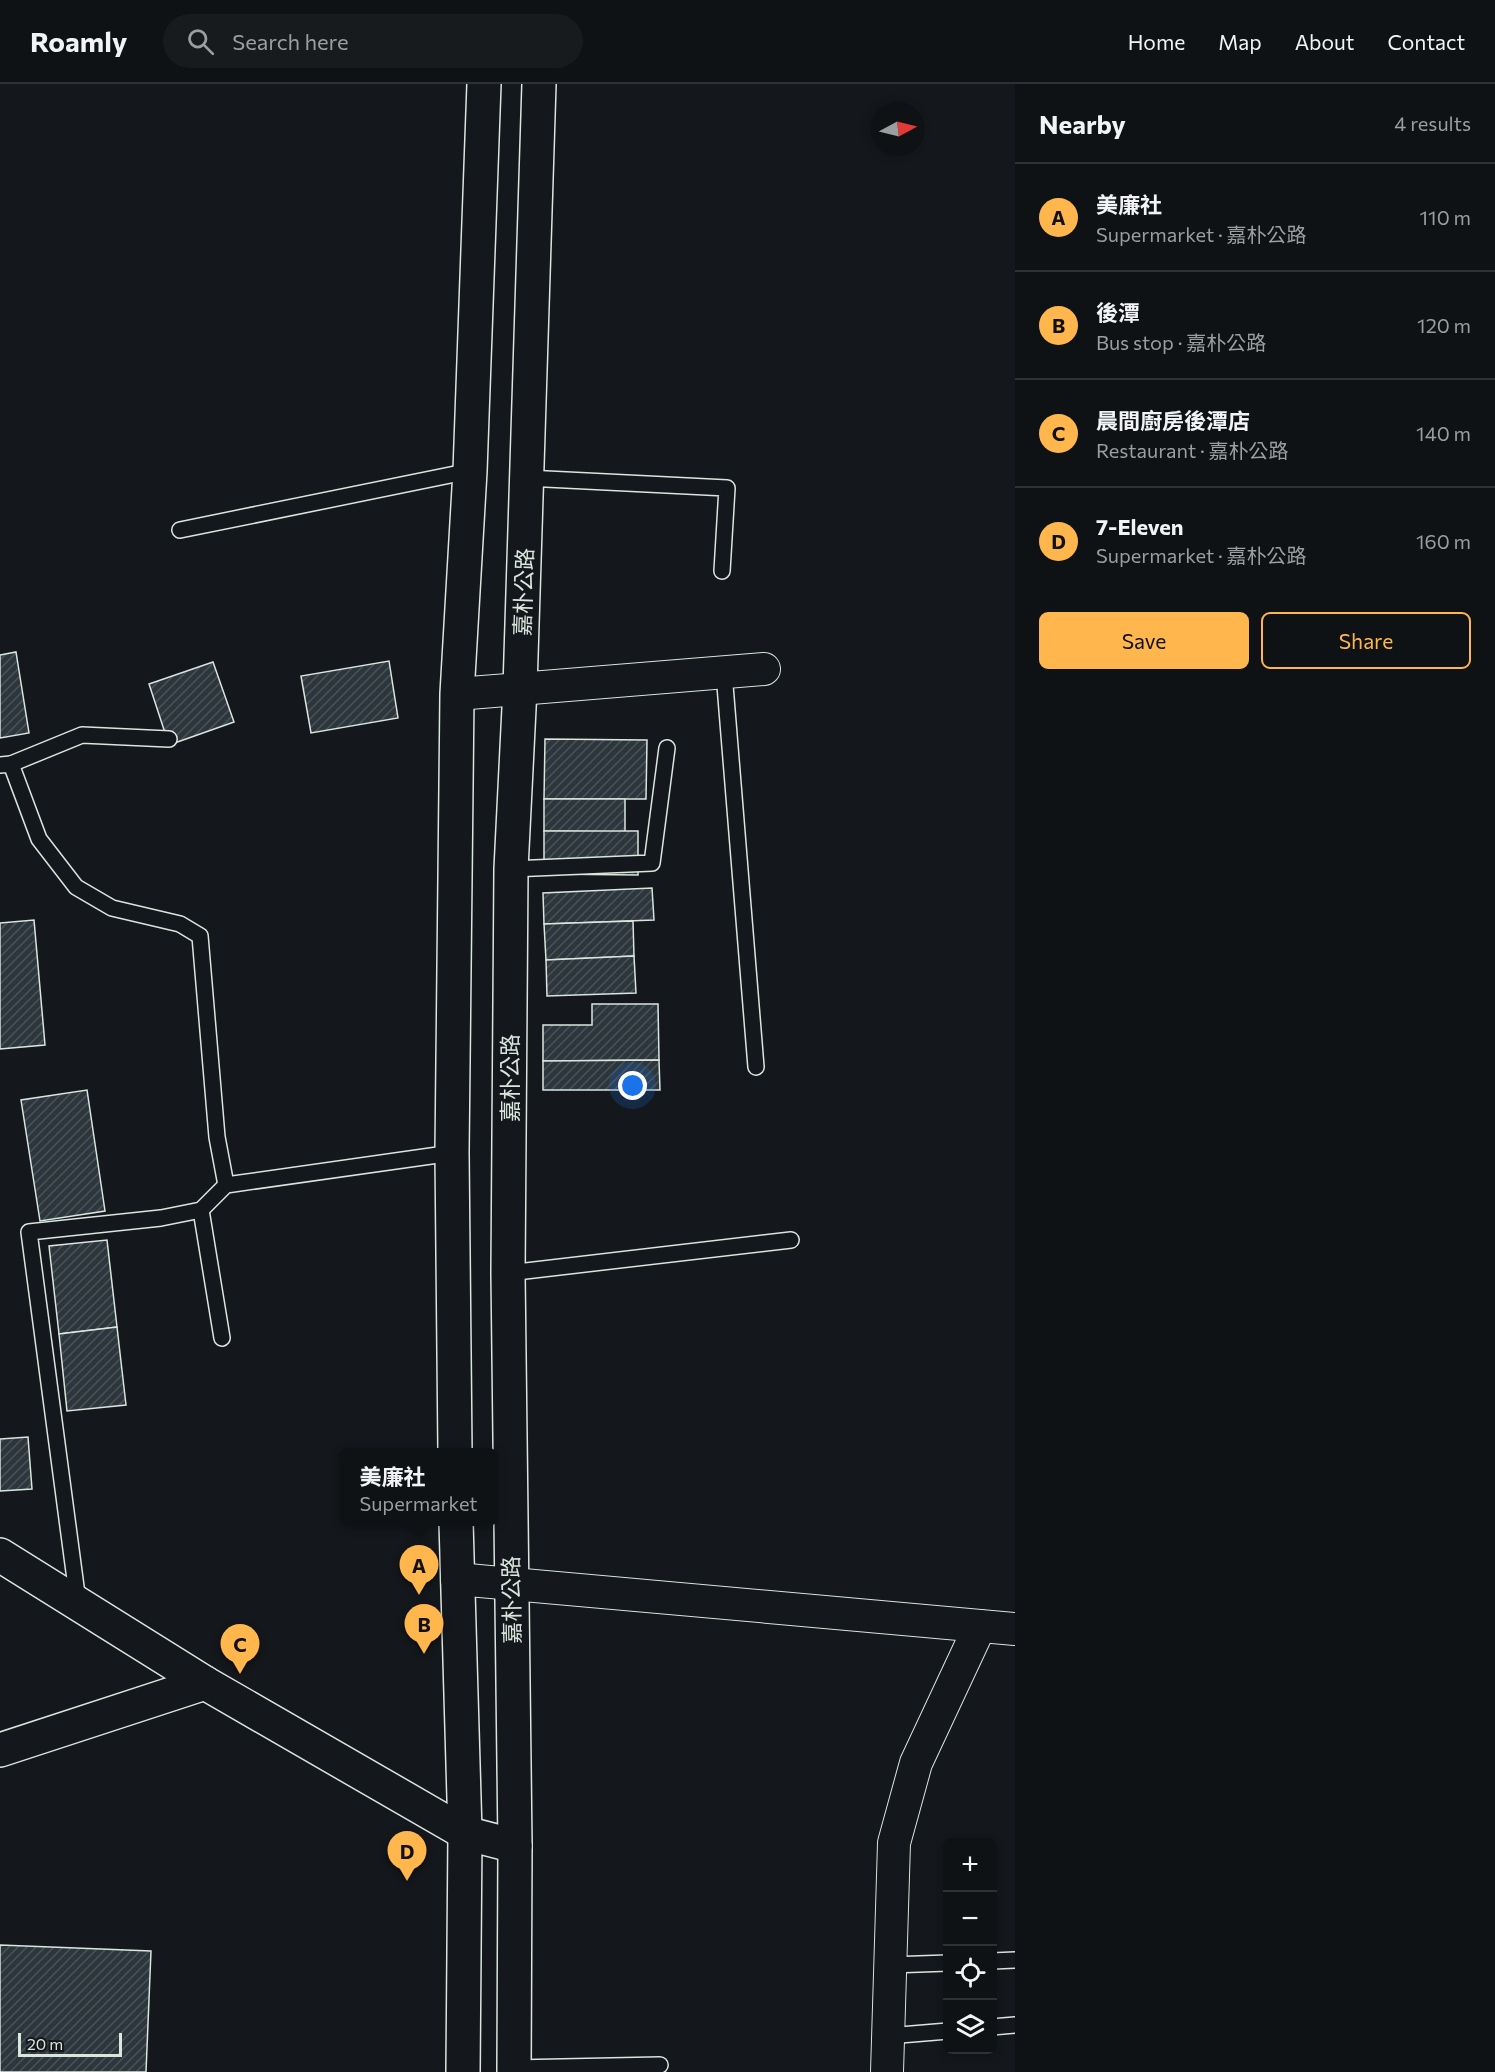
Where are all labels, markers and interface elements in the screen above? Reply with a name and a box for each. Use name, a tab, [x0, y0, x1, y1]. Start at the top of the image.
search box	[163, 14, 583, 68]
text: Roamly	[30, 24, 127, 58]
icon: search	[184, 25, 217, 58]
text: Search here	[232, 28, 349, 55]
text: Home	[1128, 29, 1185, 54]
text: Map	[1218, 29, 1262, 54]
text: About	[1295, 29, 1354, 54]
text: Contact	[1387, 29, 1465, 54]
north arrow	[871, 102, 925, 156]
text: Nearby	[1039, 108, 1126, 139]
text: 4 results	[1394, 111, 1471, 135]
text: 美廉社	[1096, 191, 1162, 218]
text: A	[1051, 205, 1066, 229]
text: 110 m	[1420, 205, 1471, 229]
text: Supermarket · 嘉朴公路	[1096, 222, 1307, 246]
text: 後潭	[1096, 299, 1140, 326]
text: B	[1052, 313, 1065, 337]
text: 120 m	[1417, 313, 1471, 337]
text: Bus stop · 嘉朴公路	[1096, 330, 1266, 354]
text: 晨間廚房後潭店	[1096, 407, 1250, 434]
text: C	[1052, 421, 1065, 445]
text: 140 m	[1416, 421, 1471, 445]
text: Restaurant · 嘉朴公路	[1096, 438, 1288, 462]
text: 7-Eleven	[1096, 513, 1184, 540]
text: D	[1051, 529, 1066, 553]
text: 160 m	[1416, 529, 1471, 553]
text: Supermarket · 嘉朴公路	[1096, 543, 1307, 567]
street label: 嘉朴公路	[508, 548, 538, 636]
button: Save	[1039, 612, 1249, 669]
button: Share	[1261, 612, 1471, 669]
street label: 嘉朴公路	[496, 1034, 523, 1122]
your location	[618, 1071, 647, 1100]
popup	[339, 1448, 498, 1526]
text: 美廉社	[359, 1463, 425, 1490]
text: Supermarket	[359, 1491, 478, 1515]
pin: A	[400, 1546, 438, 1595]
street label: 嘉朴公路	[497, 1556, 525, 1644]
pin: B	[404, 1604, 444, 1654]
pin: C	[220, 1624, 260, 1674]
pin: D	[388, 1832, 426, 1881]
map controls	[943, 1838, 997, 2054]
button: +	[943, 1838, 997, 1892]
button: −	[943, 1892, 997, 1946]
button: locate	[943, 1946, 997, 2000]
button: layers	[943, 2000, 997, 2054]
scale bar	[18, 2030, 122, 2058]
text: 20 m	[27, 2034, 63, 2053]

